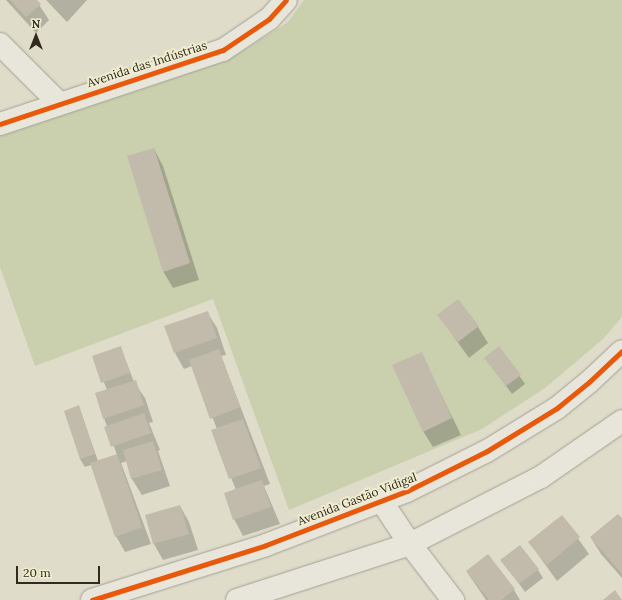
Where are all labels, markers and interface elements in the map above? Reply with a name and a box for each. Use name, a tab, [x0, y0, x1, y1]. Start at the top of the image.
north arrow	[16, 16, 56, 56]
text: N	[32, 17, 40, 31]
street label: Avenida das Indústrias	[85, 38, 209, 90]
street label: Avenida Gastão Vidigal	[295, 470, 419, 528]
scale bar	[18, 558, 102, 584]
text: 20 m	[23, 565, 51, 580]

